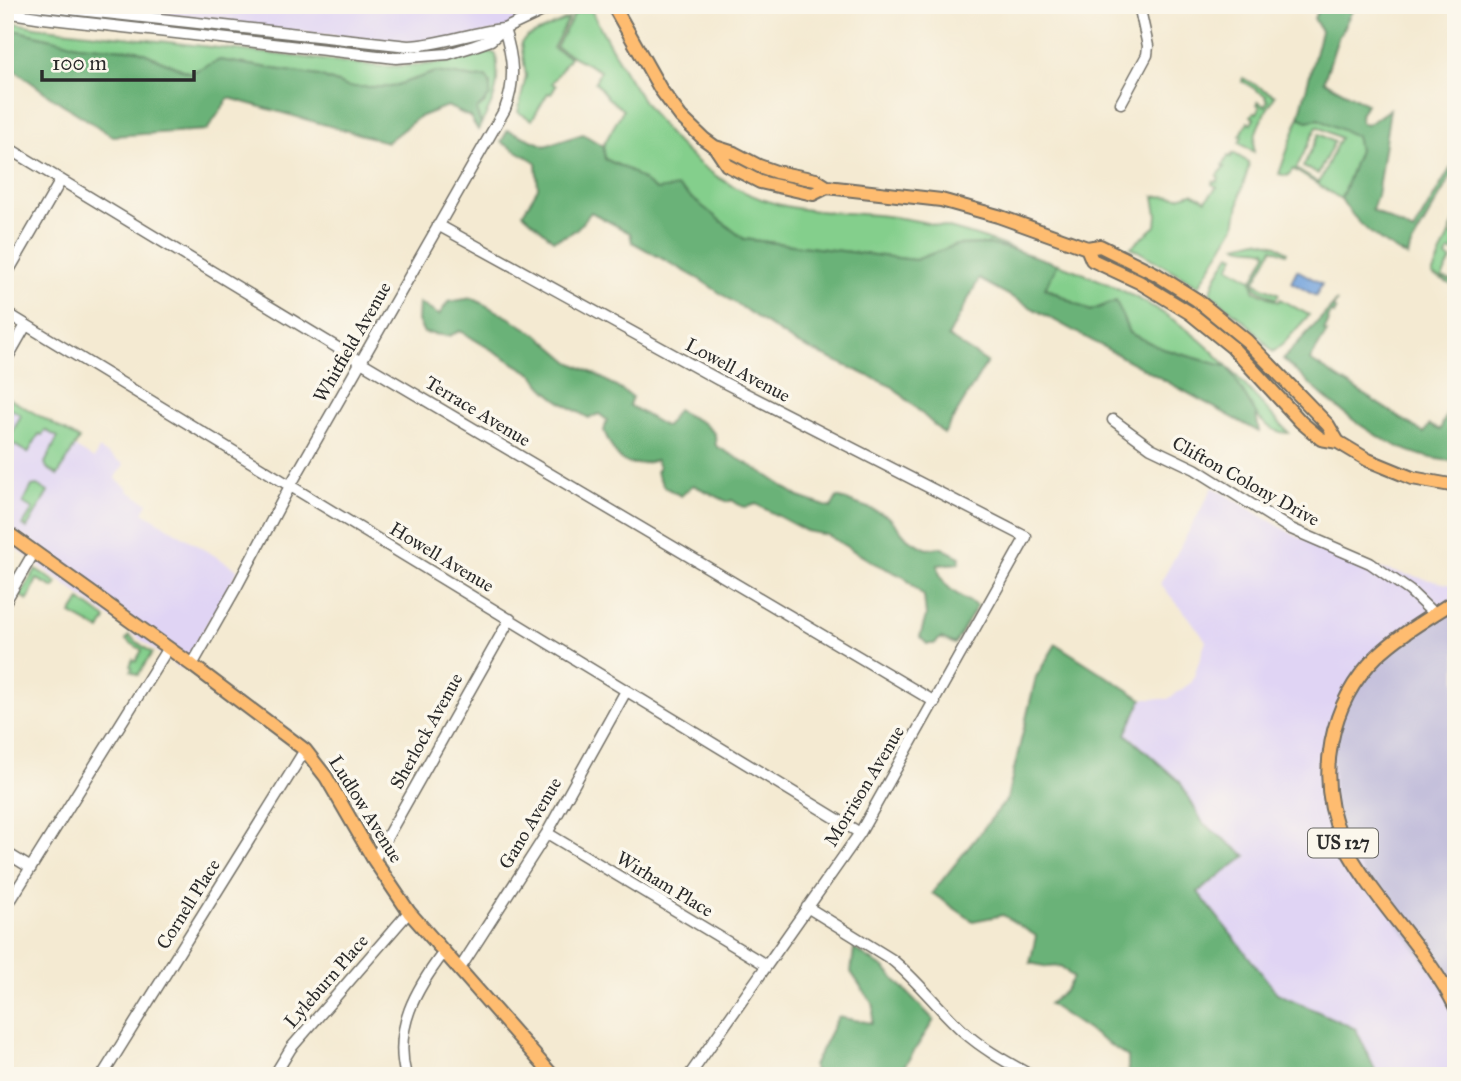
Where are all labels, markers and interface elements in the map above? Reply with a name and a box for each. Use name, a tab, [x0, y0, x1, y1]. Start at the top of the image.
scale bar	[42, 38, 194, 82]
text: 100 m	[52, 50, 107, 76]
street label: Whitfield Avenue	[308, 278, 396, 406]
street label: Lowell Avenue	[682, 333, 794, 407]
street label: Terrace Avenue	[421, 371, 535, 451]
street label: Clifton Colony Drive	[1168, 431, 1324, 531]
street label: Howell Avenue	[386, 517, 498, 597]
street label: Sherlock Avenue	[385, 669, 467, 793]
street label: Morrison Avenue	[819, 721, 909, 850]
street label: Ludlow Avenue	[324, 751, 408, 867]
street label: Gano Avenue	[494, 773, 566, 873]
road number: US 127	[1308, 828, 1378, 858]
street label: Wirham Place	[612, 846, 718, 922]
street label: Cornell Place	[151, 854, 225, 953]
street label: Lyleburn Place	[279, 929, 373, 1032]

